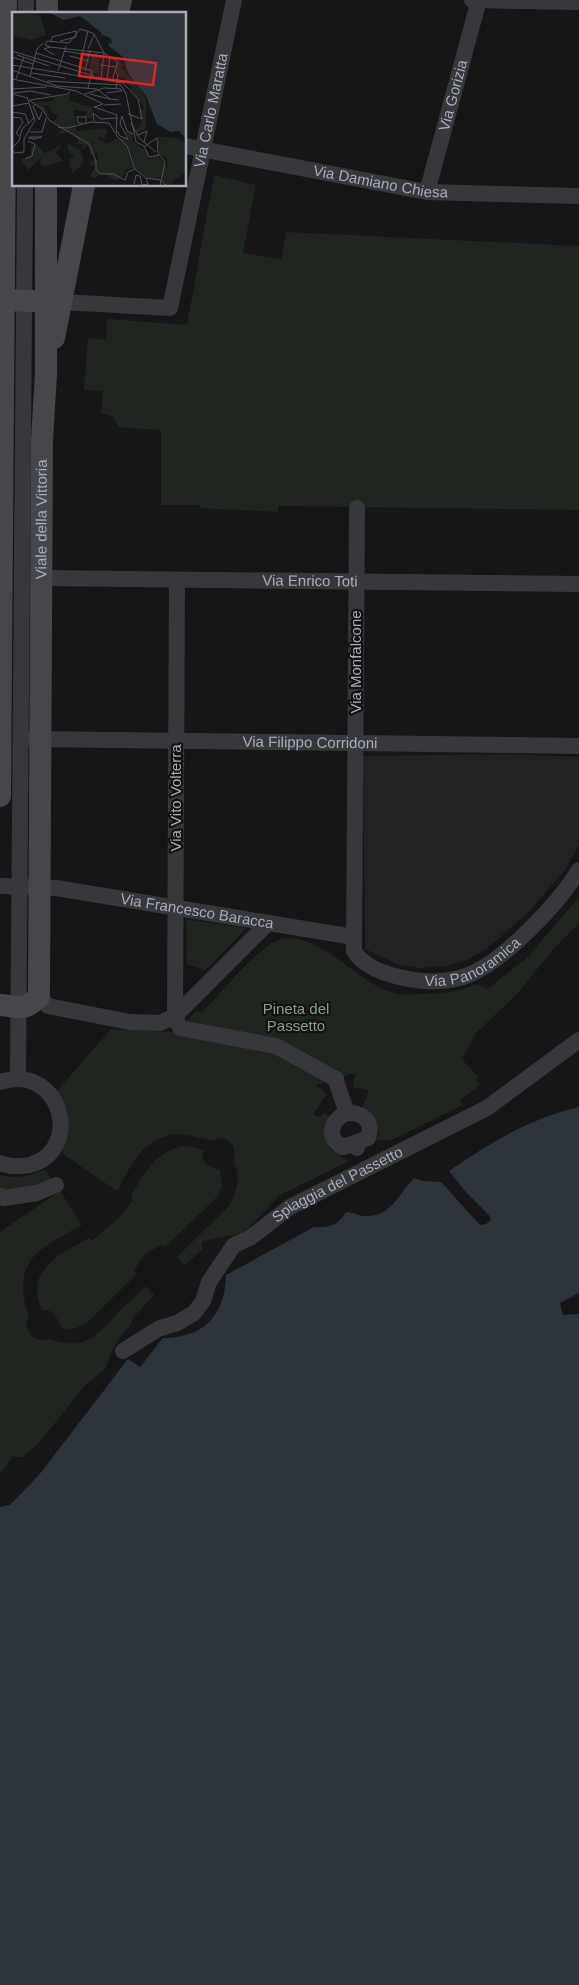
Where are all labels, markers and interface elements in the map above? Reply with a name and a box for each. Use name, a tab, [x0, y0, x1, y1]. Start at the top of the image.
inset map	[12, 12, 186, 186]
street label: Via Carlo Maratta	[190, 51, 231, 169]
street label: Via Gorizia	[435, 57, 471, 133]
street label: Via Damiano Chiesa	[312, 162, 449, 201]
street label: Viale della Vittoria	[32, 459, 50, 579]
street label: Via Enrico Toti	[262, 571, 358, 590]
street label: Via Monfalcone	[347, 610, 364, 714]
street label: Via Filippo Corridoni	[242, 733, 378, 751]
street label: Via Vito Volterra	[167, 744, 184, 852]
street label: Via Francesco Baracca	[119, 890, 276, 932]
street label: Via Panoramica	[424, 933, 524, 989]
park label: Pineta del Passetto	[263, 1000, 329, 1034]
street label: Spiaggia del Passetto	[268, 1143, 405, 1226]

